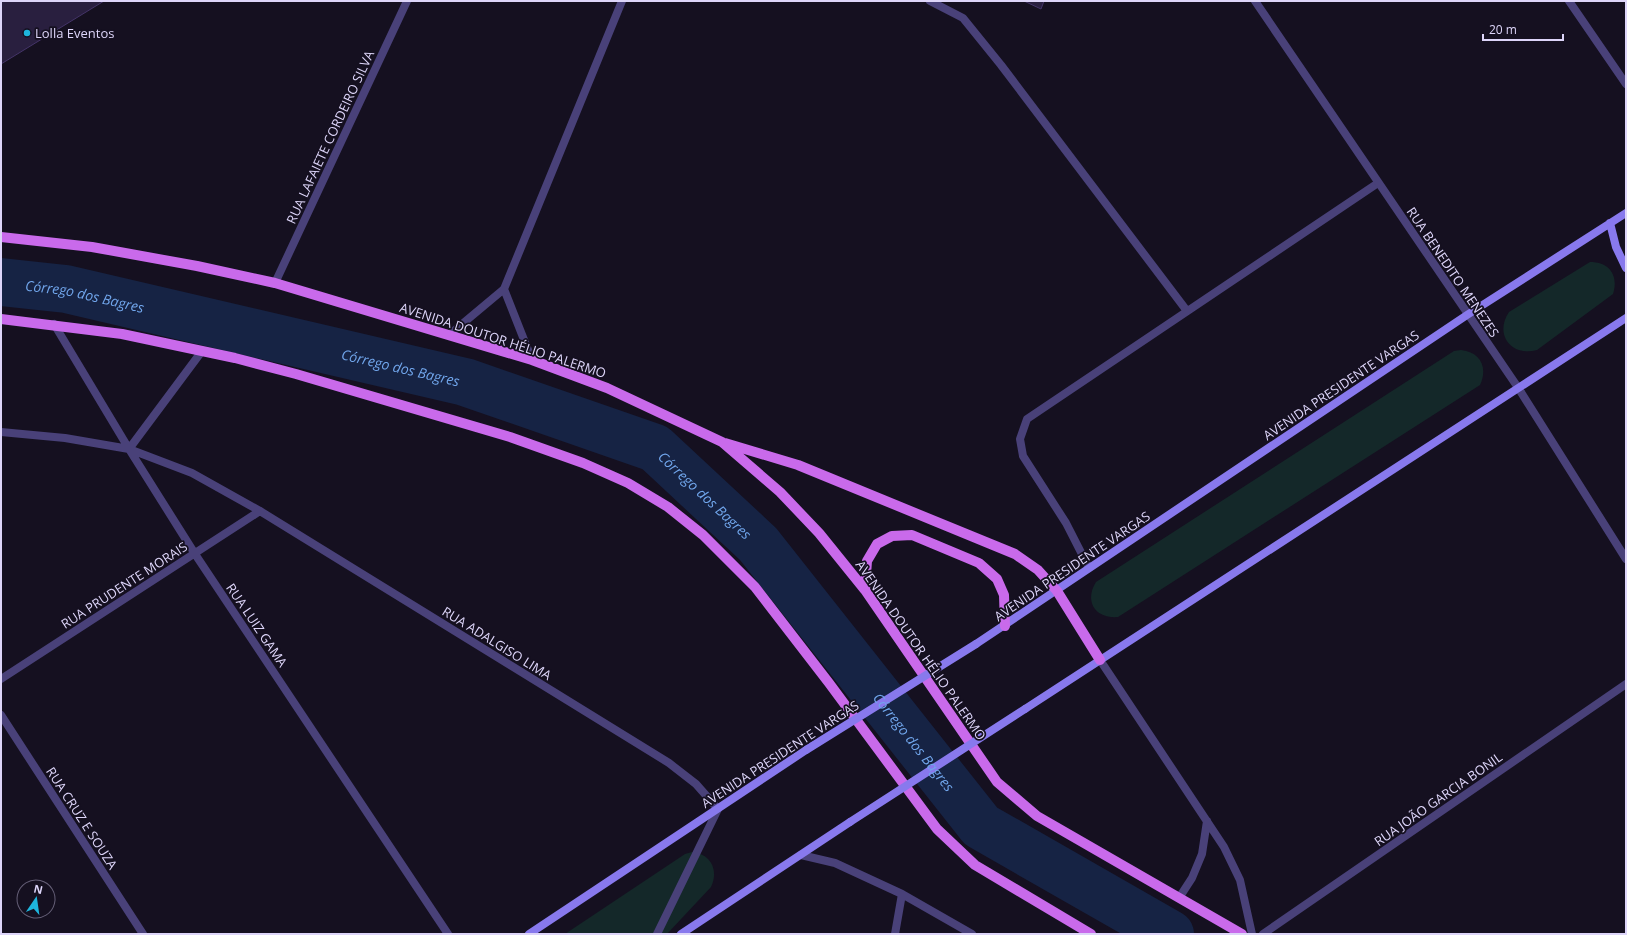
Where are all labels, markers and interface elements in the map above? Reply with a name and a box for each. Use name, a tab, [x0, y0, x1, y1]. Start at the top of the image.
scale bar	[1483, 16, 1563, 42]
text: 20 m	[1489, 21, 1517, 38]
place label: Lolla Eventos	[35, 24, 114, 42]
marker: Lolla Eventos	[22, 28, 32, 38]
street label: RUA LAFAIETE CORDEIRO SILVA	[282, 47, 378, 227]
street label: RUA BENEDITO MENEZES	[1403, 203, 1503, 341]
water label: Córrego dos Bagres	[24, 275, 146, 316]
street label: AVENIDA DOUTOR HÉLIO PALERMO	[398, 298, 608, 382]
street label: AVENIDA PRESIDENTE VARGAS	[1259, 326, 1423, 444]
water label: Córrego dos Bagres	[340, 344, 462, 390]
water label: Córrego dos Bagres	[655, 447, 756, 543]
street label: AVENIDA PRESIDENTE VARGAS	[990, 507, 1154, 625]
street label: RUA PRUDENTE MORAIS	[57, 537, 191, 633]
street label: AVENIDA DOUTOR HÉLIO PALERMO	[852, 556, 990, 744]
street label: RUA LUIZ GAMA	[222, 580, 292, 671]
street label: RUA ADALGISO LIMA	[439, 602, 556, 684]
water label: Córrego dos Bagres	[869, 688, 959, 795]
street label: AVENIDA PRESIDENTE VARGAS	[698, 696, 862, 812]
street label: RUA JOÃO GARCIA BONIL	[1370, 748, 1506, 850]
street label: RUA CRUZ E SOUZA	[42, 763, 122, 873]
north arrow	[16, 879, 56, 919]
text: N	[32, 880, 44, 897]

